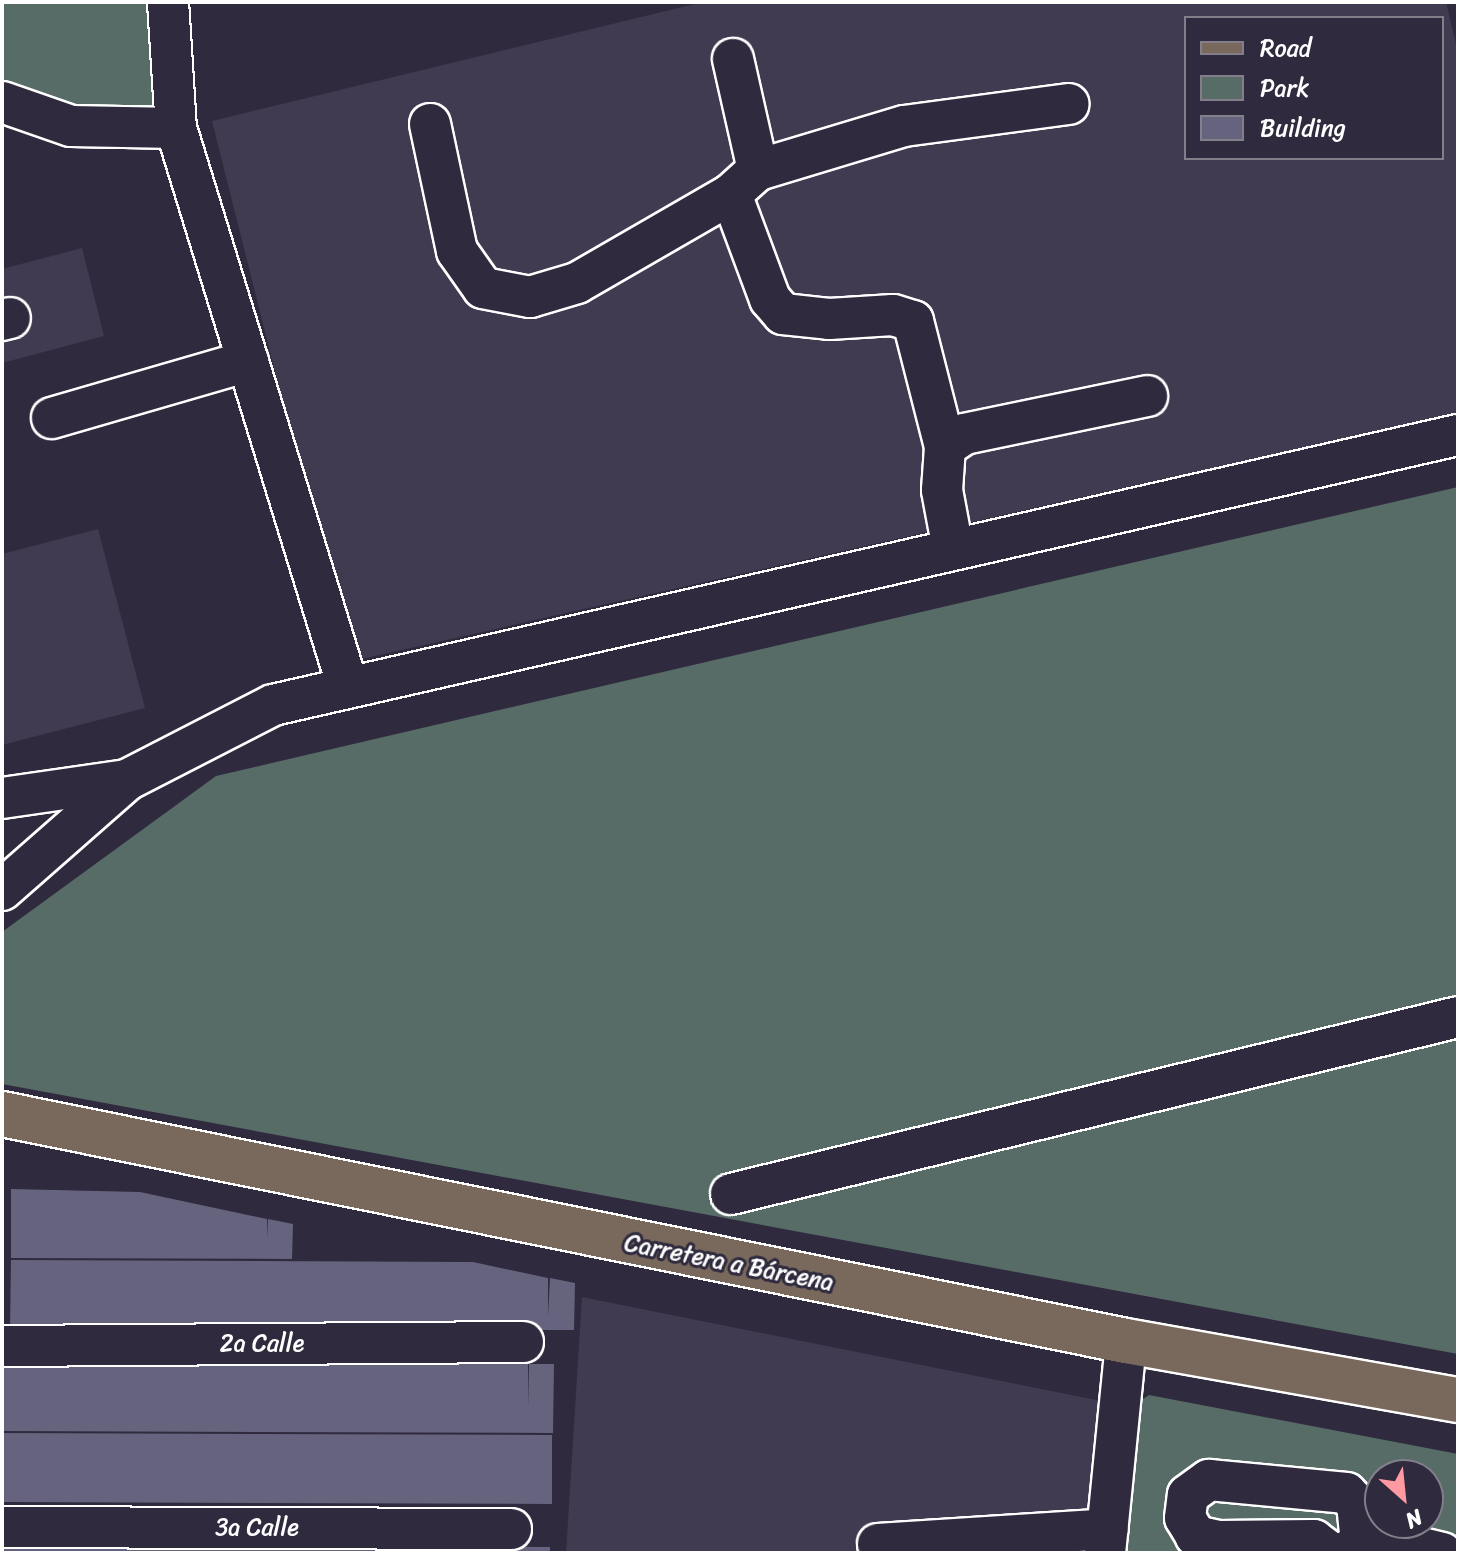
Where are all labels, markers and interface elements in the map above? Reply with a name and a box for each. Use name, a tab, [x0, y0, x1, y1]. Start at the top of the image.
legend	[1184, 16, 1444, 160]
text: Road	[1260, 27, 1311, 69]
text: Park	[1260, 67, 1309, 109]
text: Building	[1260, 107, 1346, 149]
street label: Carretera a Bárcena	[622, 1229, 836, 1297]
street label: 2a Calle	[219, 1330, 305, 1358]
north arrow	[1364, 1459, 1444, 1539]
text: N	[1399, 1498, 1430, 1540]
street label: 3a Calle	[215, 1514, 299, 1542]

